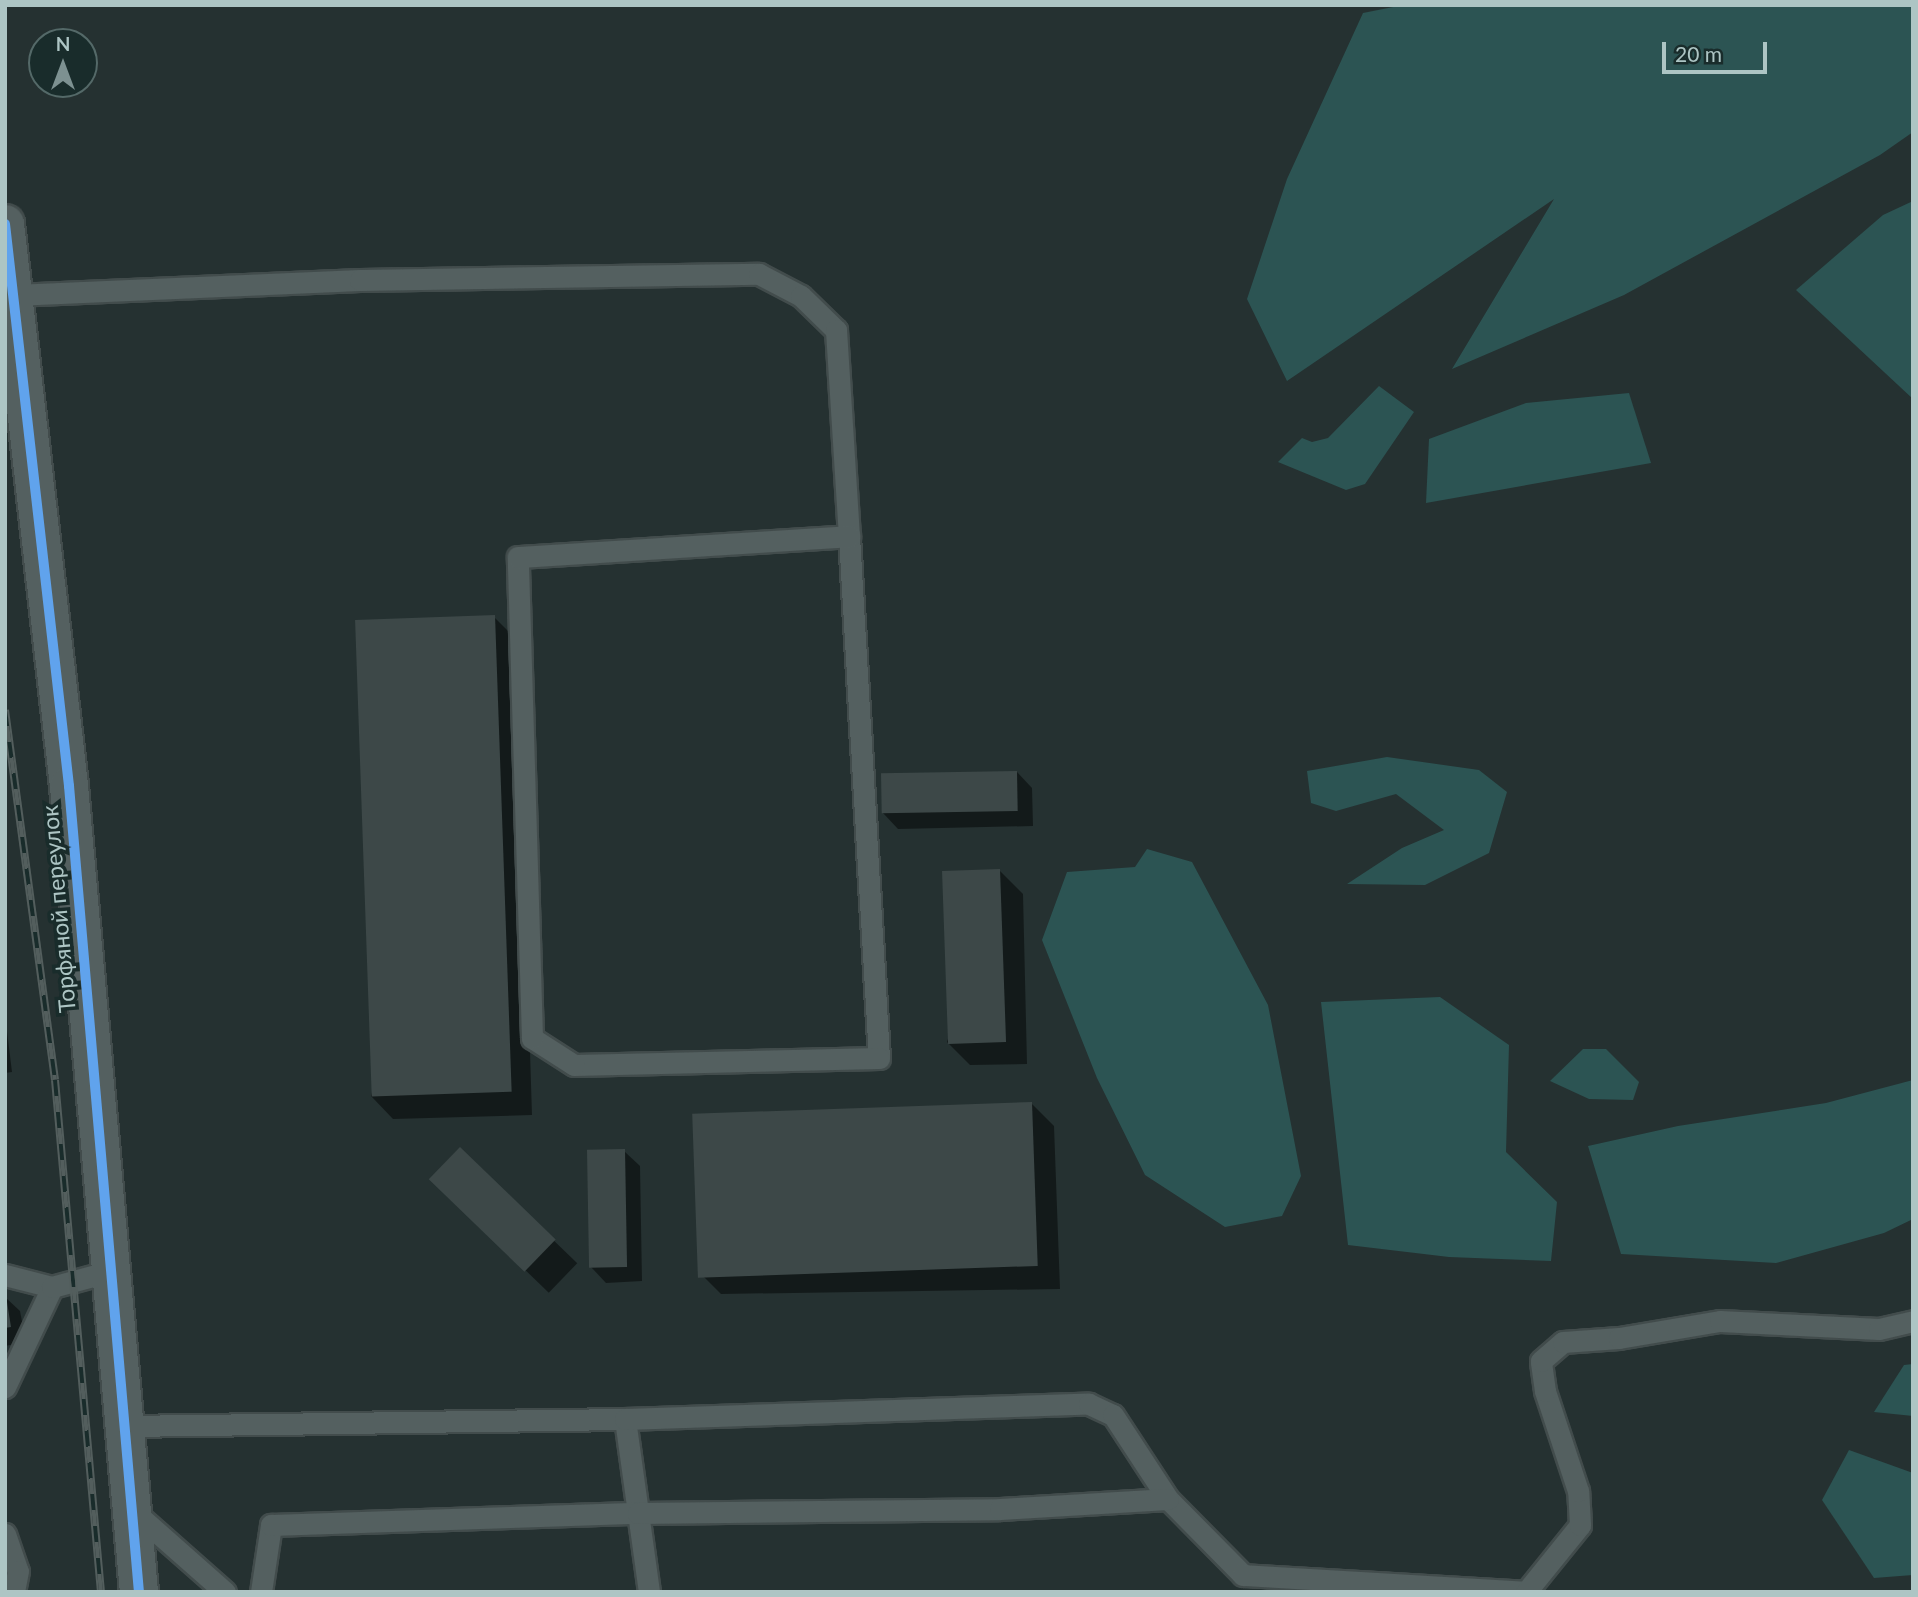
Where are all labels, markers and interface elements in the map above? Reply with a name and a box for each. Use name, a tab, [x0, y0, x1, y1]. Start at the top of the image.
north arrow	[28, 28, 98, 98]
scale bar	[1666, 28, 1771, 72]
text: N	[56, 32, 70, 55]
text: 20 m	[1675, 41, 1722, 66]
street label: Торфяной переулок	[35, 804, 81, 1014]

